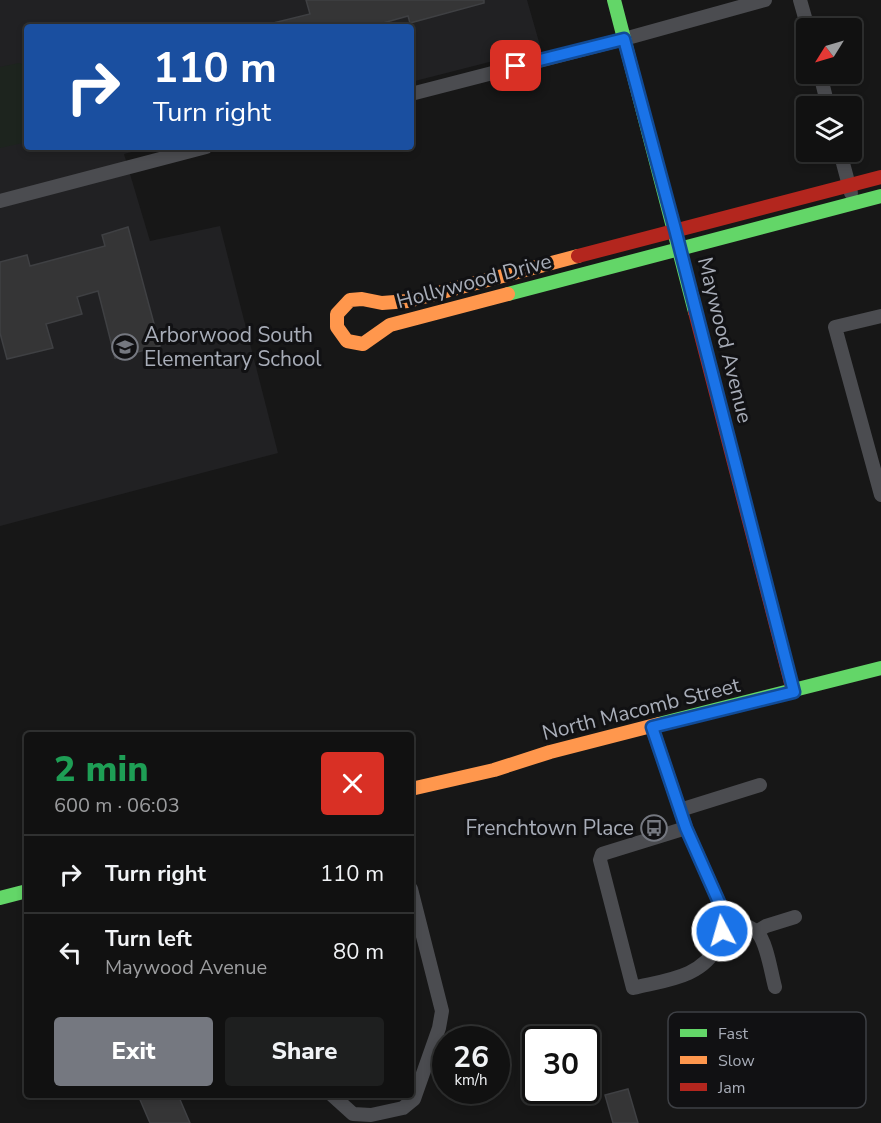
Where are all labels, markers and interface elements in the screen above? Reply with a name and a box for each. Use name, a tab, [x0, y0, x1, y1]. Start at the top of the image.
north arrow	[796, 18, 862, 84]
map controls	[796, 18, 862, 162]
text: 110 m	[153, 40, 277, 97]
pin	[490, 40, 541, 91]
icon: right	[54, 48, 132, 126]
icon: arrive	[499, 49, 532, 82]
text: Turn right	[153, 94, 271, 131]
button: layers	[796, 96, 862, 162]
street label: Hollywood Drive	[393, 247, 555, 315]
street label: Maywood Avenue	[691, 254, 759, 426]
place label: Arborwood South Elementary School	[144, 321, 322, 373]
school or university icon: Arborwood South Elementary School	[110, 332, 140, 362]
street label: North Macomb Street	[539, 671, 744, 747]
text: 2 min	[54, 745, 149, 794]
button: close	[321, 752, 384, 815]
text: 600 m · 06:03	[54, 792, 180, 819]
bus stop icon: Frenchtown Place	[639, 813, 669, 843]
place label: Frenchtown Place	[465, 814, 634, 842]
icon: right	[54, 858, 87, 891]
text: Turn right	[105, 859, 206, 889]
text: 110 m	[320, 859, 384, 889]
position arrow	[690, 899, 754, 963]
text: Turn left	[105, 924, 192, 954]
icon: left	[54, 936, 87, 969]
text: 80 m	[333, 937, 384, 967]
text: Maywood Avenue	[105, 954, 267, 981]
legend	[668, 1012, 866, 1108]
button: Exit	[54, 1017, 213, 1086]
button: Share	[225, 1017, 384, 1086]
text: Fast	[718, 1023, 749, 1045]
speed limit sign: 30	[522, 1026, 600, 1104]
text: 26	[453, 1037, 489, 1078]
text: Slow	[718, 1050, 755, 1072]
text: km/h	[454, 1070, 488, 1090]
text: Jam	[717, 1077, 745, 1099]

